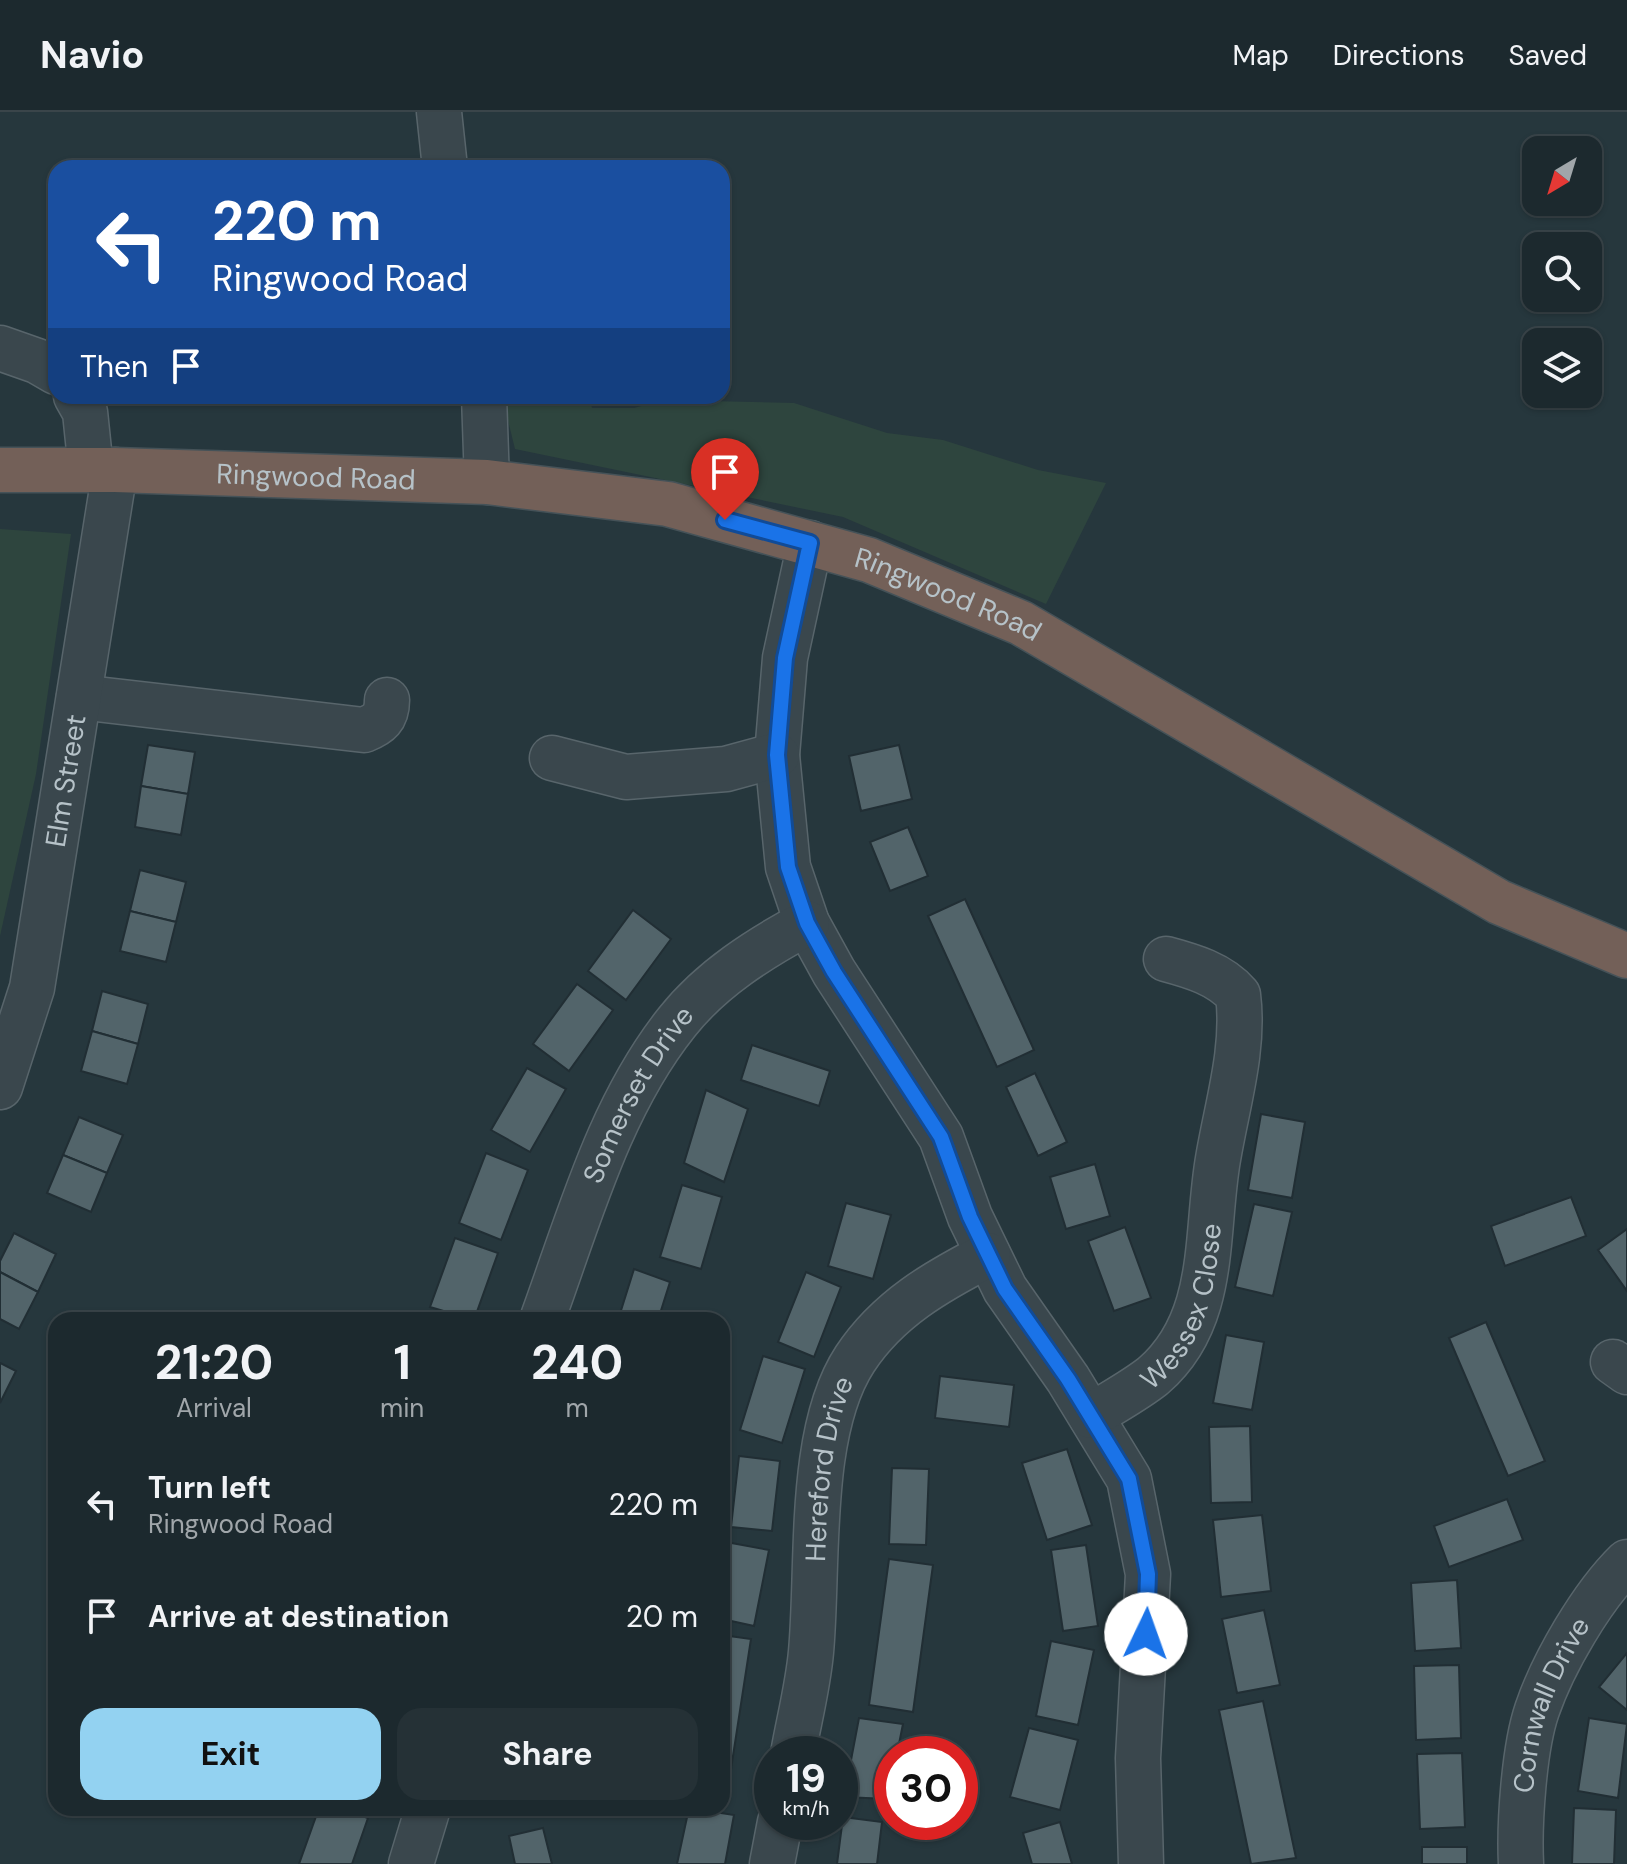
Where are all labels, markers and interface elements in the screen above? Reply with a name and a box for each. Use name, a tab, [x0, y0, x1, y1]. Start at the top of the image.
text: Navio	[40, 30, 144, 80]
text: Map	[1232, 37, 1289, 74]
text: Directions	[1333, 37, 1465, 74]
text: Saved	[1509, 37, 1587, 74]
north arrow	[1522, 136, 1602, 216]
map controls	[1522, 136, 1602, 408]
text: 220 m	[212, 184, 382, 257]
icon: left	[80, 192, 184, 296]
button: search	[1522, 232, 1602, 312]
text: Ringwood Road	[212, 255, 468, 302]
button: layers	[1522, 328, 1602, 408]
icon: arrive	[164, 344, 208, 388]
text: Then	[80, 347, 148, 386]
pin	[691, 438, 759, 520]
icon: arrive	[703, 450, 747, 494]
street label: Ringwood Road	[216, 455, 416, 499]
street label: Ringwood Road	[851, 539, 1048, 650]
street label: Elm Street	[37, 712, 95, 850]
street label: Somerset Drive	[575, 998, 702, 1189]
street label: Wessex Close	[1133, 1222, 1230, 1398]
text: 21:20	[155, 1331, 273, 1394]
text: 1	[393, 1331, 411, 1394]
text: 240	[531, 1331, 623, 1394]
street label: Hereford Drive	[797, 1370, 862, 1562]
text: Arrival	[176, 1391, 252, 1425]
text: min	[380, 1391, 424, 1425]
text: m	[566, 1391, 589, 1425]
text: Turn left	[148, 1468, 271, 1507]
icon: left	[80, 1482, 124, 1526]
text: 220 m	[609, 1485, 698, 1524]
text: Ringwood Road	[148, 1507, 333, 1541]
position arrow	[1104, 1592, 1188, 1676]
icon: arrive	[80, 1594, 124, 1638]
text: Arrive at destination	[148, 1597, 449, 1636]
text: 20 m	[626, 1597, 698, 1636]
street label: Cornwall Drive	[1505, 1610, 1598, 1795]
button: Exit	[80, 1708, 381, 1800]
button: Share	[397, 1708, 698, 1800]
speed limit sign: 30	[874, 1736, 978, 1840]
text: 19	[786, 1752, 826, 1804]
text: km/h	[782, 1795, 830, 1821]

